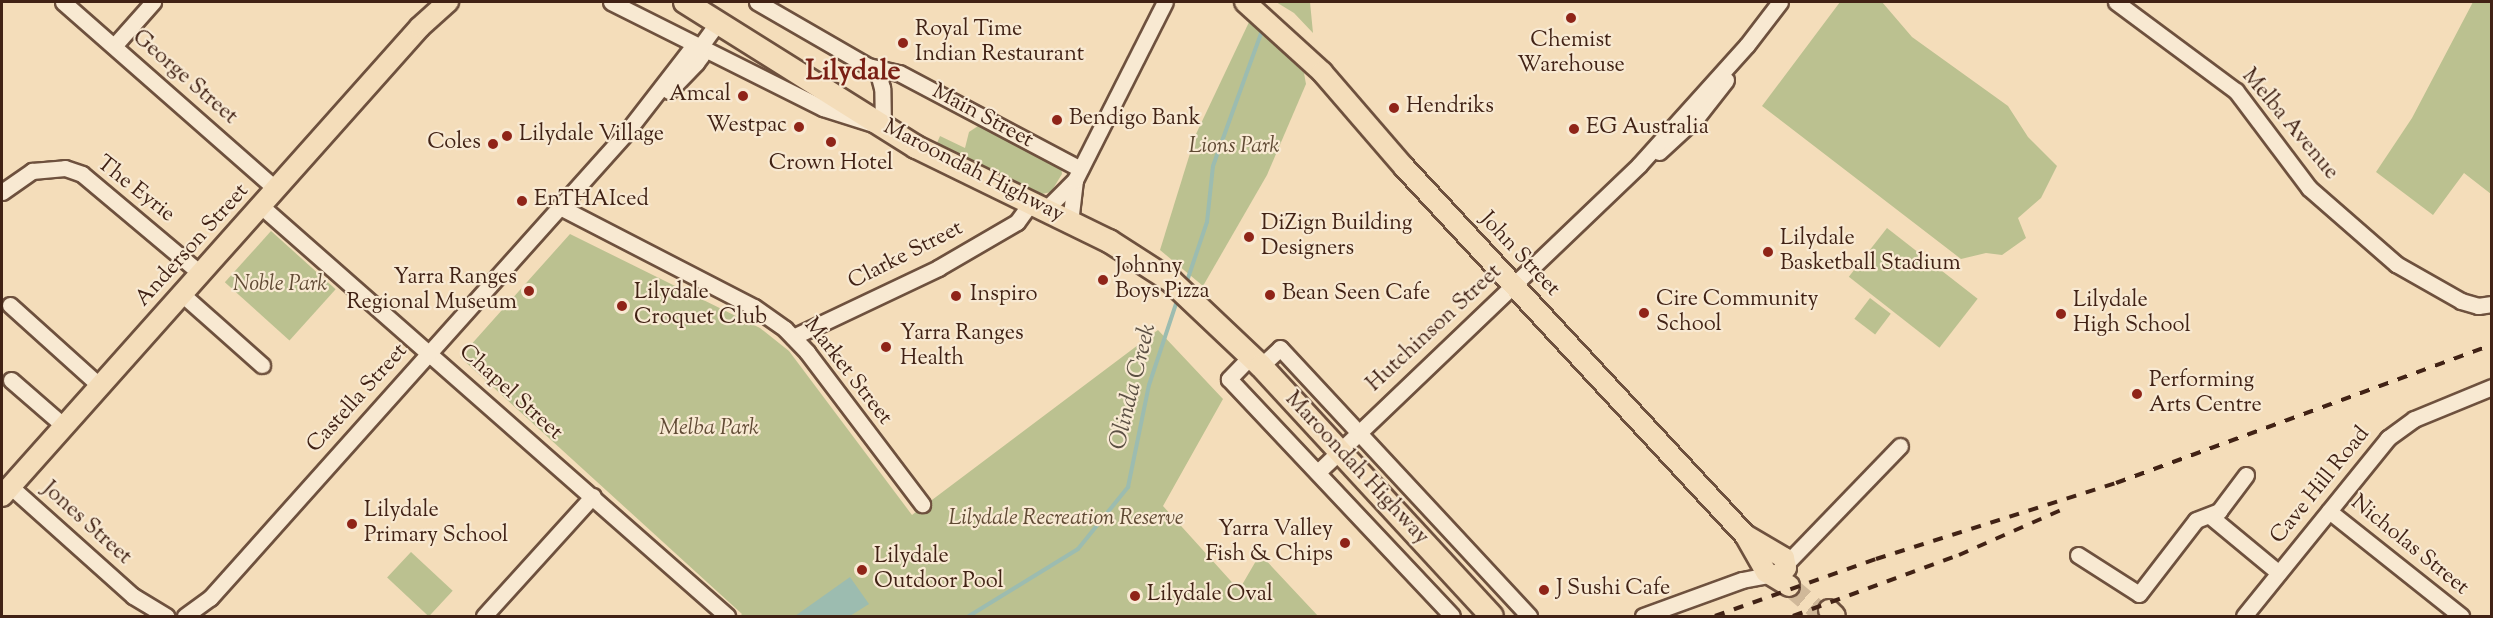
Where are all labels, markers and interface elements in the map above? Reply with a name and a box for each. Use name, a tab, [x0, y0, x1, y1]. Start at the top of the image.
marker: Chemist Warehouse	[1564, 11, 1578, 25]
place label: Royal Time Indian Restaurant	[915, 17, 1084, 68]
street label: George Street	[126, 25, 242, 131]
place label: Chemist Warehouse	[1517, 28, 1625, 80]
marker: Royal Time Indian Restaurant	[896, 36, 910, 50]
district label: Lilydale	[805, 55, 901, 89]
street label: Melba Avenue	[2235, 64, 2343, 186]
street label: Main Street	[927, 79, 1037, 155]
place label: Amcal	[669, 83, 731, 109]
marker: Amcal	[736, 89, 750, 103]
place label: Hendriks	[1406, 95, 1494, 121]
marker: Hendriks	[1387, 101, 1401, 115]
place label: Bendigo Bank	[1069, 107, 1201, 133]
marker: Bendigo Bank	[1050, 113, 1064, 127]
place label: Westpac	[706, 114, 787, 140]
street label: Maroondah Highway	[878, 115, 1068, 229]
place label: EG Australia	[1586, 116, 1709, 142]
marker: Westpac	[792, 120, 806, 134]
marker: EG Australia	[1567, 122, 1581, 136]
place label: Lilydale Village	[519, 123, 664, 149]
marker: Lilydale Village	[500, 129, 514, 143]
place label: Coles	[427, 131, 481, 157]
marker: Crown Hotel	[824, 135, 838, 149]
park label: Lions Park	[1189, 135, 1279, 161]
marker: Coles	[486, 137, 500, 151]
street label: The Eyrie	[91, 151, 179, 229]
place label: Crown Hotel	[769, 152, 893, 178]
street label: Anderson Street	[131, 179, 255, 313]
place label: EnTHAIced	[534, 188, 649, 214]
marker: EnTHAIced	[515, 194, 529, 208]
street label: John Street	[1473, 207, 1565, 303]
place label: DiZign Building Designers	[1261, 211, 1413, 262]
street label: Clarke Street	[844, 216, 968, 296]
place label: Lilydale Basketball Stadium	[1780, 226, 1961, 278]
marker: DiZign Building Designers	[1242, 230, 1256, 244]
marker: Lilydale Basketball Stadium	[1761, 245, 1775, 259]
place label: Johnny Boys Pizza	[1115, 254, 1210, 306]
street label: Hutchinson Street	[1362, 260, 1508, 398]
place label: Yarra Ranges Regional Museum	[346, 265, 517, 316]
park label: Noble Park	[233, 273, 327, 299]
marker: Johnny Boys Pizza	[1096, 273, 1110, 287]
place label: Lilydale Croquet Club	[634, 280, 767, 332]
place label: Bean Seen Cafe	[1282, 282, 1430, 308]
place label: Inspiro	[970, 283, 1037, 309]
marker: Yarra Ranges Regional Museum	[522, 284, 536, 298]
marker: Inspiro	[947, 287, 965, 305]
place label: Cire Community School	[1656, 287, 1818, 338]
marker: Bean Seen Cafe	[1263, 288, 1277, 302]
place label: Lilydale High School	[2073, 288, 2191, 340]
marker: Lilydale Croquet Club	[615, 299, 629, 313]
marker: Cire Community School	[1637, 306, 1651, 320]
marker: Lilydale High School	[2054, 307, 2068, 321]
street label: Market Street	[797, 313, 897, 431]
place label: Yarra Ranges Health	[900, 321, 1024, 372]
water label: Olinda Creek	[1104, 321, 1164, 453]
marker: Yarra Ranges Health	[877, 338, 895, 356]
street label: Castella Street	[302, 339, 414, 459]
street label: Chapel Street	[453, 340, 567, 446]
place label: Performing Arts Centre	[2149, 368, 2262, 420]
street label: Maroondah Highway	[1278, 387, 1434, 551]
marker: Performing Arts Centre	[2130, 387, 2144, 401]
park label: Melba Park	[659, 417, 759, 443]
street label: Cave Hill Road	[2266, 422, 2376, 550]
street label: Jones Street	[36, 477, 136, 571]
street label: Nicholas Street	[2345, 490, 2473, 602]
place label: Lilydale Primary School	[364, 498, 508, 550]
park label: Lilydale Recreation Reserve	[948, 507, 1184, 533]
marker: Lilydale Primary School	[345, 517, 359, 531]
place label: Yarra Valley Fish & Chips	[1205, 517, 1333, 568]
marker: Yarra Valley Fish & Chips	[1338, 536, 1352, 550]
place label: Lilydale Outdoor Pool	[874, 544, 1004, 596]
marker: Lilydale Outdoor Pool	[855, 563, 869, 577]
place label: J Sushi Cafe	[1556, 577, 1670, 603]
place label: Lilydale Oval	[1147, 583, 1273, 609]
marker: J Sushi Cafe	[1537, 583, 1551, 597]
marker: Lilydale Oval	[1128, 589, 1142, 603]

